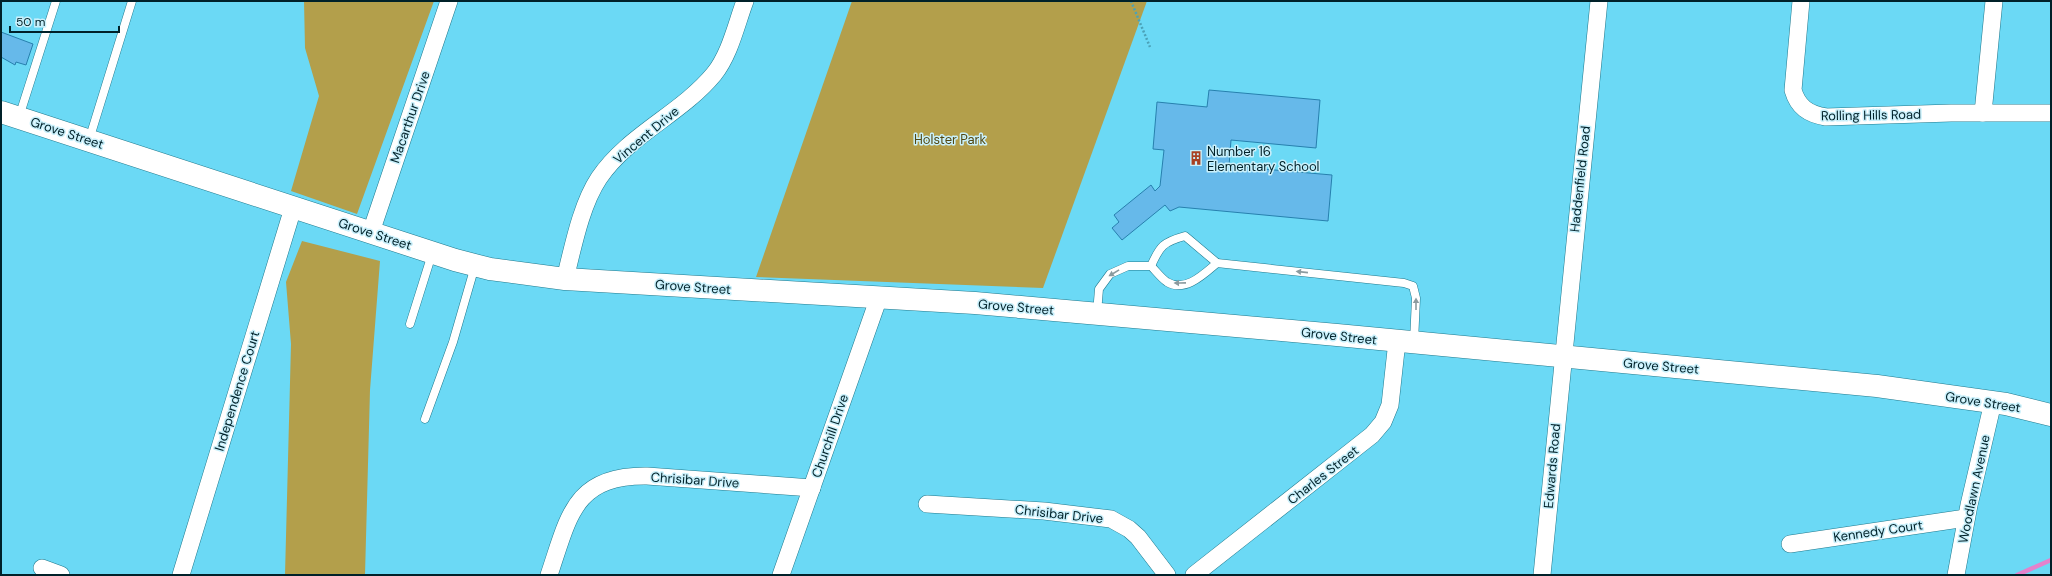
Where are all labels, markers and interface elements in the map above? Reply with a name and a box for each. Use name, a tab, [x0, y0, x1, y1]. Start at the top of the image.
scale bar	[10, 8, 119, 34]
text: 50 m	[16, 14, 45, 30]
street label: Macarthur Drive	[386, 69, 434, 165]
street label: Vincent Drive	[610, 102, 682, 168]
street label: Rolling Hills Road	[1821, 106, 1921, 124]
street label: Grove Street	[28, 113, 106, 153]
street label: Haddenfield Road	[1566, 125, 1594, 233]
park label: Holster Park	[914, 131, 986, 148]
place label: Number 16 Elementary School	[1207, 143, 1320, 175]
building icon: Number 16 Elementary School	[1188, 150, 1204, 166]
street label: Grove Street	[336, 214, 414, 254]
one-way arrow	[1296, 269, 1308, 276]
one-way arrow	[1108, 270, 1120, 277]
street label: Grove Street	[654, 276, 732, 298]
one-way arrow	[1174, 280, 1186, 287]
street label: Grove Street	[977, 295, 1055, 319]
one-way arrow	[1413, 297, 1419, 310]
street label: Grove Street	[1300, 324, 1378, 348]
street label: Independence Court	[211, 329, 263, 453]
street label: Grove Street	[1622, 354, 1700, 378]
street label: Grove Street	[1944, 388, 2022, 416]
street label: Churchill Drive	[808, 392, 852, 480]
street label: Edwards Road	[1540, 423, 1564, 509]
street label: Woodlawn Avenue	[1954, 433, 1994, 545]
street label: Charles Street	[1284, 442, 1362, 508]
street label: Chrisibar Drive	[650, 468, 740, 492]
street label: Chrisibar Drive	[1014, 501, 1104, 527]
street label: Kennedy Court	[1832, 516, 1924, 546]

